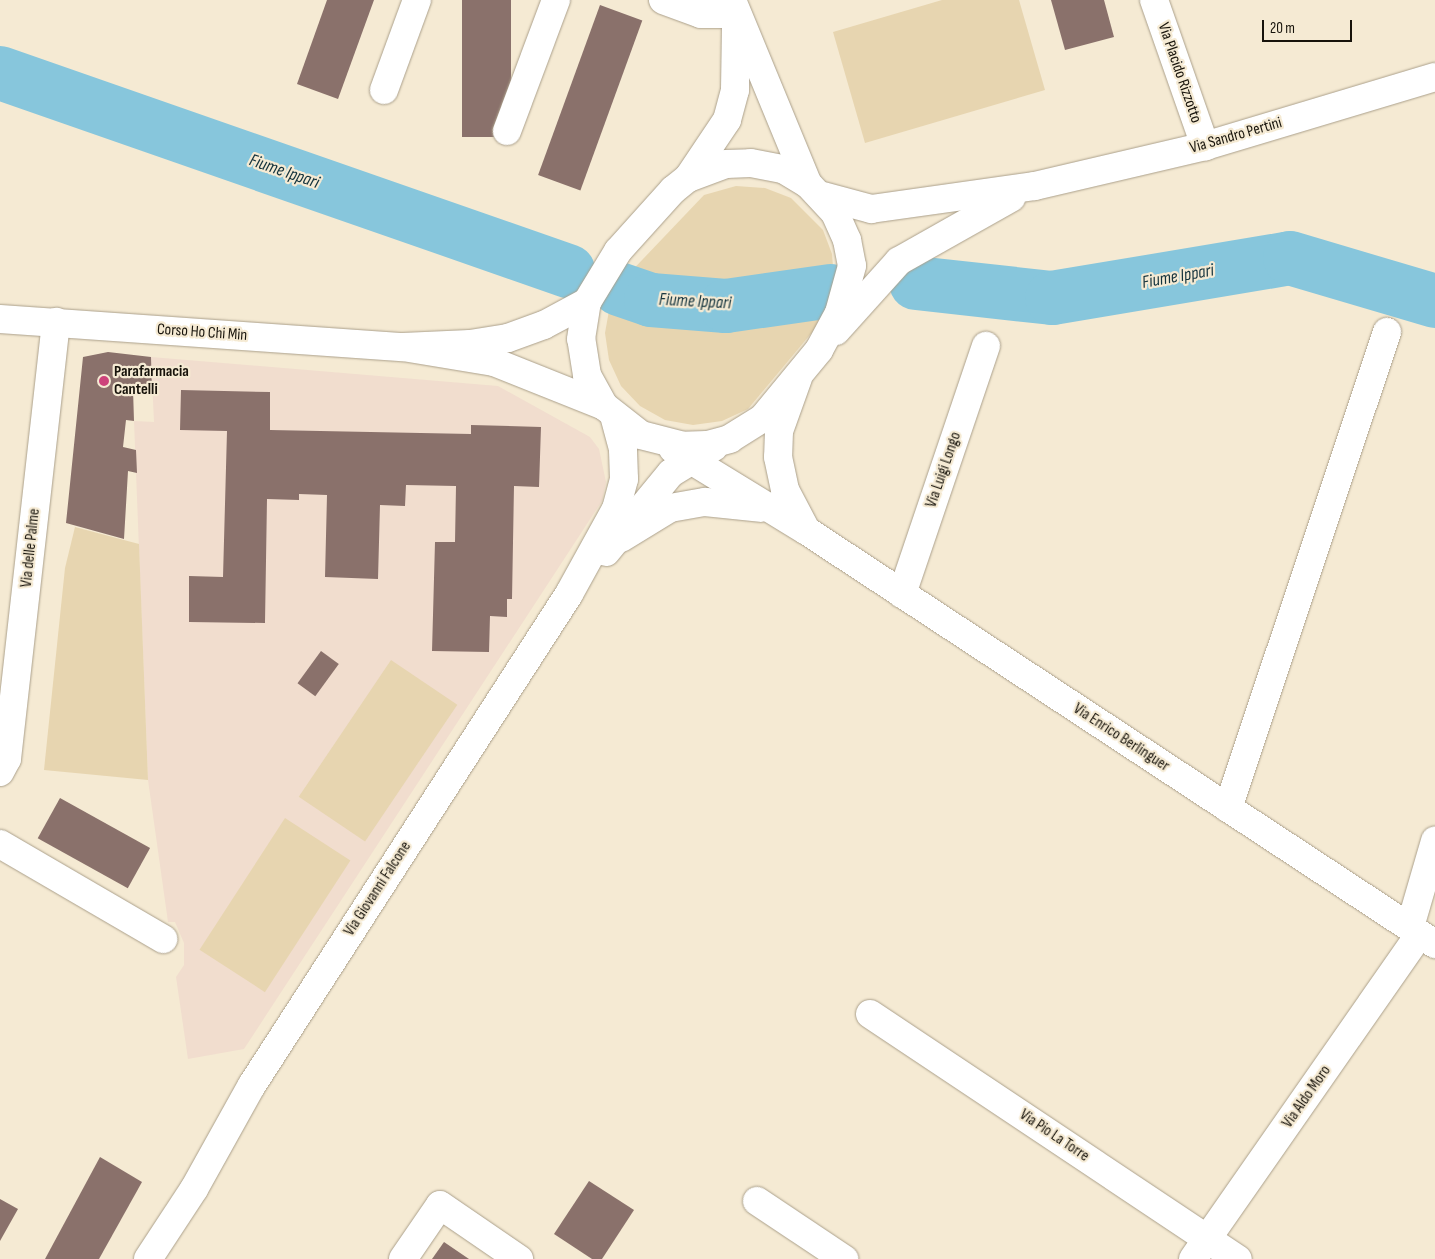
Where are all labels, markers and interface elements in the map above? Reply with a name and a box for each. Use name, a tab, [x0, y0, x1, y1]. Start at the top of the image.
scale bar	[1265, 10, 1355, 42]
text: 20 m	[1270, 19, 1295, 38]
street label: Via Placido Rizzotto	[1153, 20, 1205, 126]
street label: Via Sandro Pertini	[1188, 114, 1284, 158]
water label: Fiume Ippari	[246, 150, 322, 194]
water label: Fiume Ippari	[1140, 260, 1216, 294]
water label: Fiume Ippari	[658, 289, 732, 315]
street label: Corso Ho Chi Min	[156, 320, 248, 346]
place label: Parafarmacia Cantelli	[114, 362, 189, 400]
marker: Parafarmacia Cantelli	[98, 375, 110, 387]
street label: Via Luigi Longo	[922, 430, 966, 510]
street label: Via delle Palme	[17, 508, 45, 588]
street label: Via Enrico Berlinguer	[1069, 700, 1173, 776]
street label: Via Giovanni Falcone	[340, 838, 416, 940]
street label: Via Aldo Moro	[1279, 1062, 1335, 1132]
street label: Via Pio La Torre	[1016, 1106, 1092, 1166]

